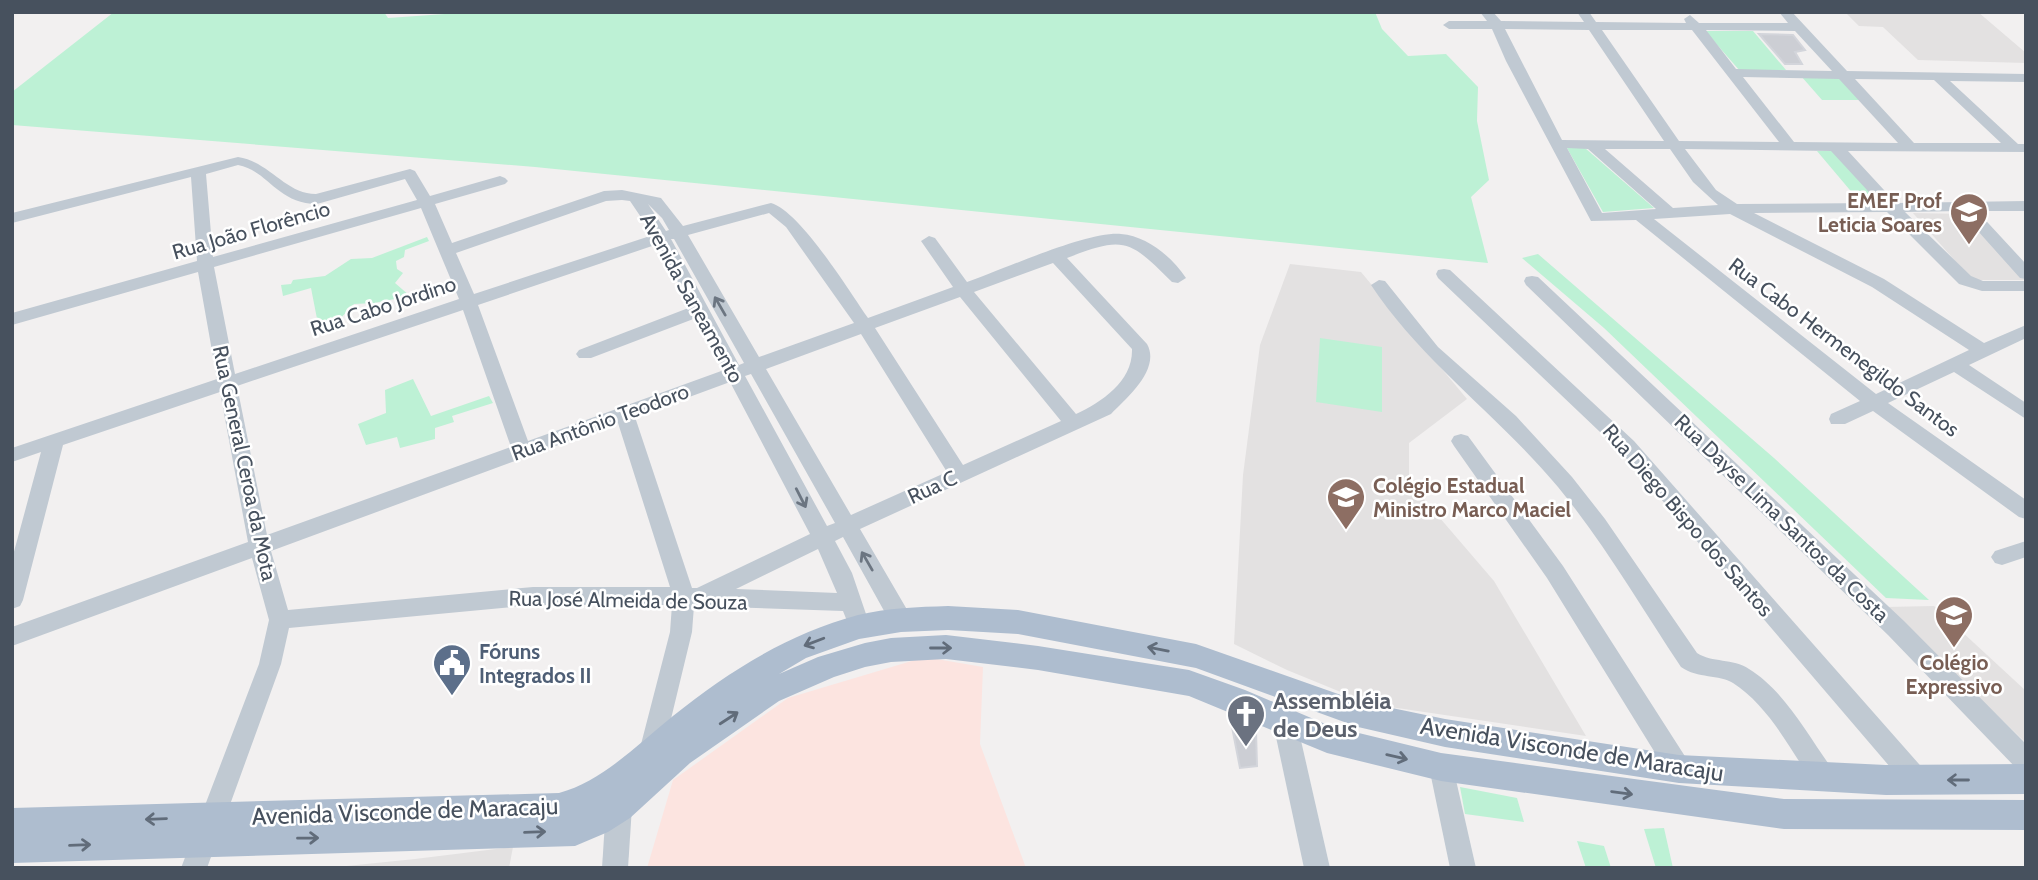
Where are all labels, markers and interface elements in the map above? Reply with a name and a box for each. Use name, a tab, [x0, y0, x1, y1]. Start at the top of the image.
place label: EMEF Prof Leticia Soares	[1818, 188, 1942, 237]
school or university icon: EMEF Prof Leticia Soares	[1948, 191, 1990, 246]
street label: Rua João Florêncio	[169, 196, 333, 264]
street label: Avenida Saneamento	[635, 209, 749, 387]
street label: Rua Cabo Hermenegildo Santos	[1724, 252, 1964, 442]
street label: Rua Cabo Jordino	[307, 271, 459, 341]
one-way arrow	[713, 296, 726, 317]
street label: Rua General Ceroa da Mota	[208, 343, 282, 583]
street label: Rua Antônio Teodoro	[508, 378, 692, 466]
street label: Rua Dayse Lima Santos da Costa	[1670, 409, 1894, 627]
street label: Rua Diego Bispo dos Santos	[1598, 419, 1779, 621]
street label: Rua C	[904, 465, 961, 509]
place label: Colégio Estadual Ministro Marco Maciel	[1373, 473, 1571, 522]
school or university icon: Colégio Estadual Ministro Marco Maciel	[1325, 476, 1367, 531]
one-way arrow	[794, 487, 808, 507]
one-way arrow	[860, 551, 874, 571]
street label: Rua José Almeida de Souza	[508, 585, 748, 615]
school or university icon: Colégio Expressivo	[1933, 594, 1975, 649]
one-way arrow	[803, 636, 825, 649]
place label: Fóruns Integrados II	[479, 639, 591, 688]
one-way arrow	[929, 641, 952, 655]
one-way arrow	[1147, 641, 1170, 655]
public building icon: Fóruns Integrados II	[431, 642, 473, 697]
place label: Colégio Expressivo	[1906, 650, 2002, 699]
place label: Assembléia de Deus	[1273, 686, 1392, 743]
church icon: Assembléia de Deus	[1225, 693, 1267, 748]
one-way arrow	[718, 711, 738, 725]
street label: Avenida Visconde de Maracaju	[1418, 711, 1726, 787]
one-way arrow	[1385, 751, 1408, 764]
one-way arrow	[1946, 773, 1969, 786]
one-way arrow	[1610, 786, 1633, 799]
street label: Avenida Visconde de Maracaju	[251, 791, 559, 831]
one-way arrow	[146, 813, 168, 826]
one-way arrow	[524, 826, 547, 839]
one-way arrow	[296, 832, 319, 845]
one-way arrow	[69, 838, 92, 851]

